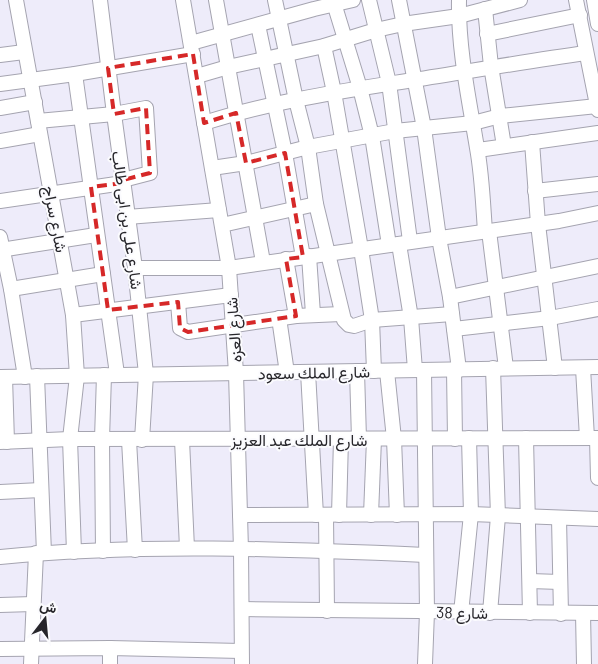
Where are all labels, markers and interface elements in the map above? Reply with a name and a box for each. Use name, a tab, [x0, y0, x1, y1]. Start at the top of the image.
street label: شارع على بن ابى طالب	[106, 150, 147, 291]
street label: شارع سراج	[37, 184, 72, 255]
street label: شارع العزه	[221, 297, 248, 363]
street label: شارع الملك سعود	[258, 362, 370, 385]
street label: شارع الملك عبد العزيز	[230, 430, 367, 452]
north arrow	[20, 594, 70, 644]
text: ش	[38, 596, 59, 618]
street label: شارع 38	[436, 602, 488, 625]

